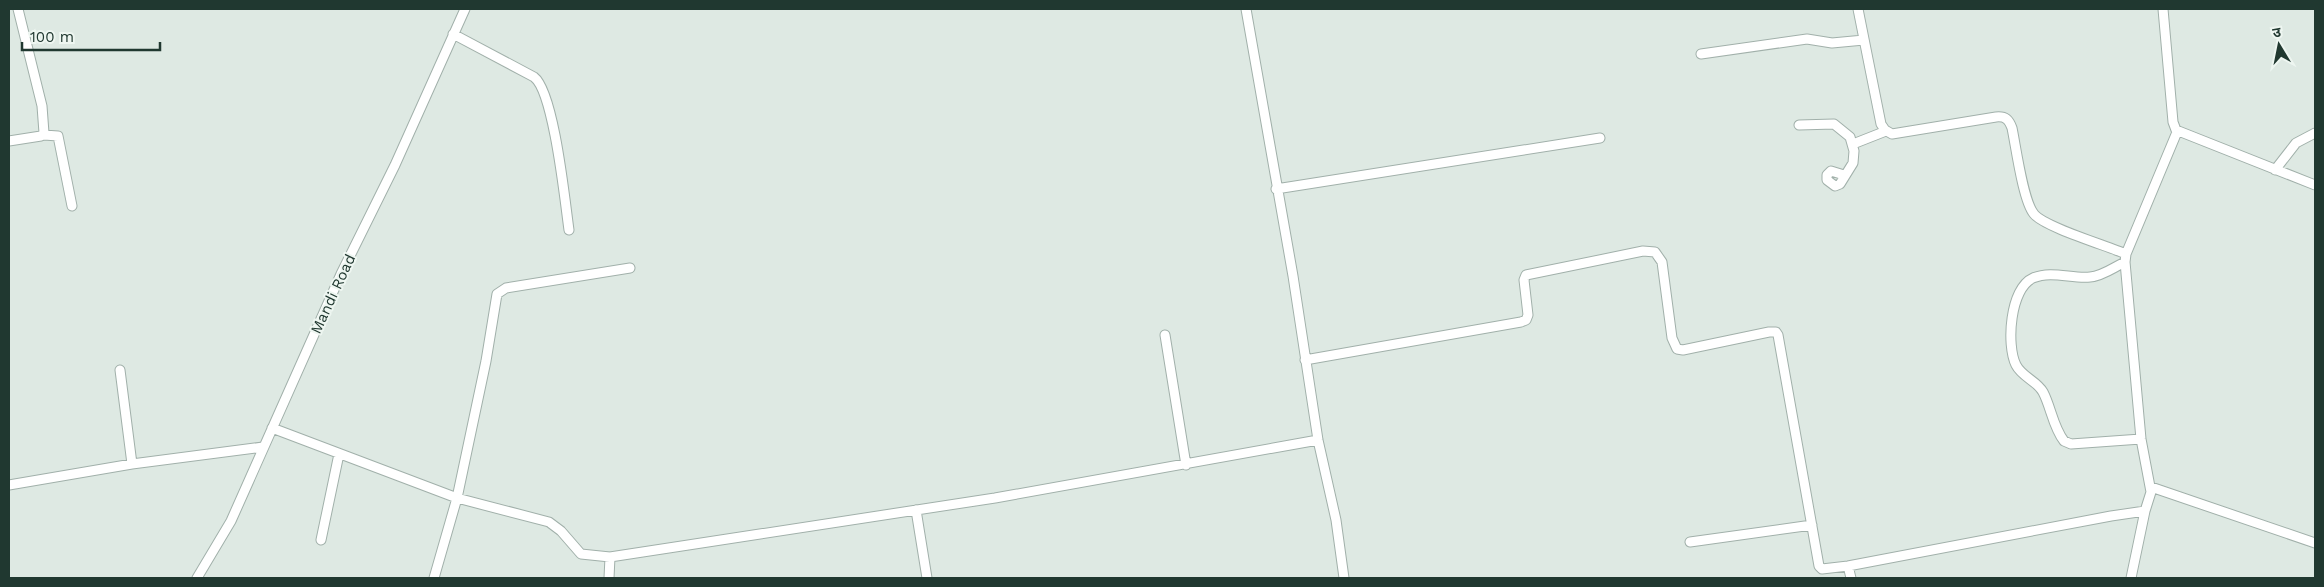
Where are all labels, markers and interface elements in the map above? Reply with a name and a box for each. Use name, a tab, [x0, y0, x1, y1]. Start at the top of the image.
scale bar	[22, 20, 160, 52]
north arrow	[2254, 20, 2304, 70]
text: उ	[2271, 23, 2283, 41]
text: 100 m	[30, 28, 74, 46]
street label: Mandi Road	[307, 251, 359, 337]

